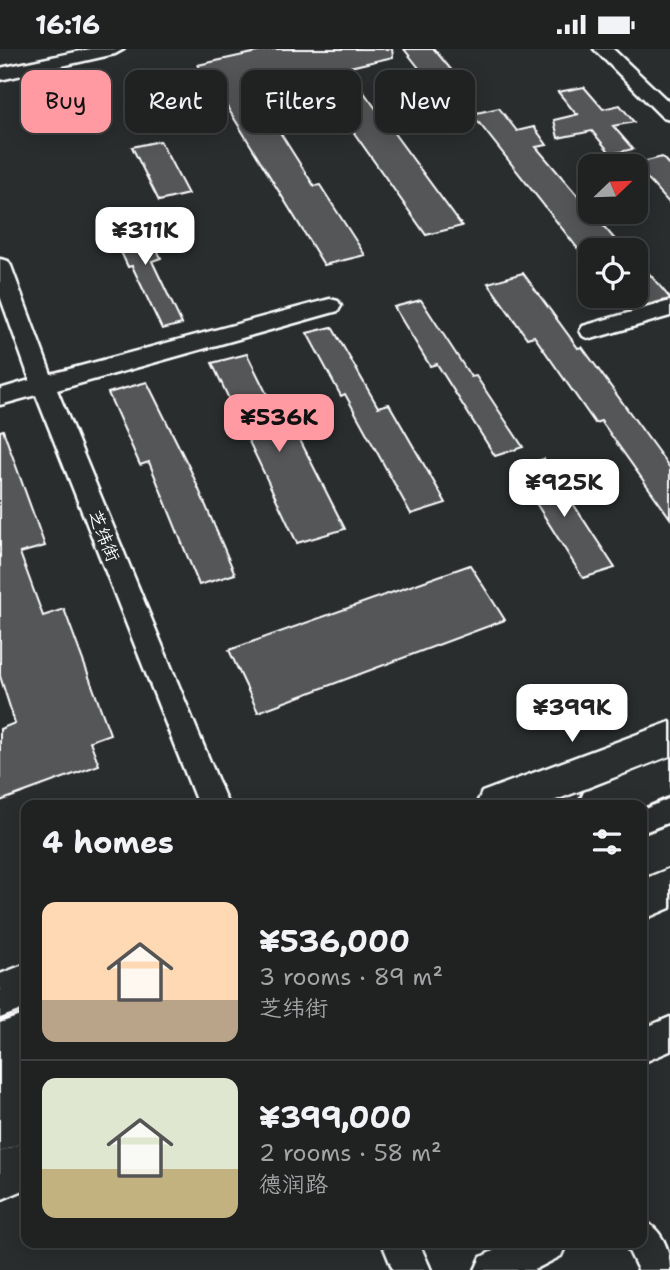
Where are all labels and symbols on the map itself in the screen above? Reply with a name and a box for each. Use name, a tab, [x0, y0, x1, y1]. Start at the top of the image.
north arrow	[578, 154, 648, 224]
pin: ¥311K	[96, 207, 194, 267]
pin: ¥536K	[230, 395, 328, 454]
pin: ¥925K	[515, 459, 613, 519]
street label: 芝纬街	[83, 506, 125, 566]
pin: ¥399K	[523, 685, 621, 744]

